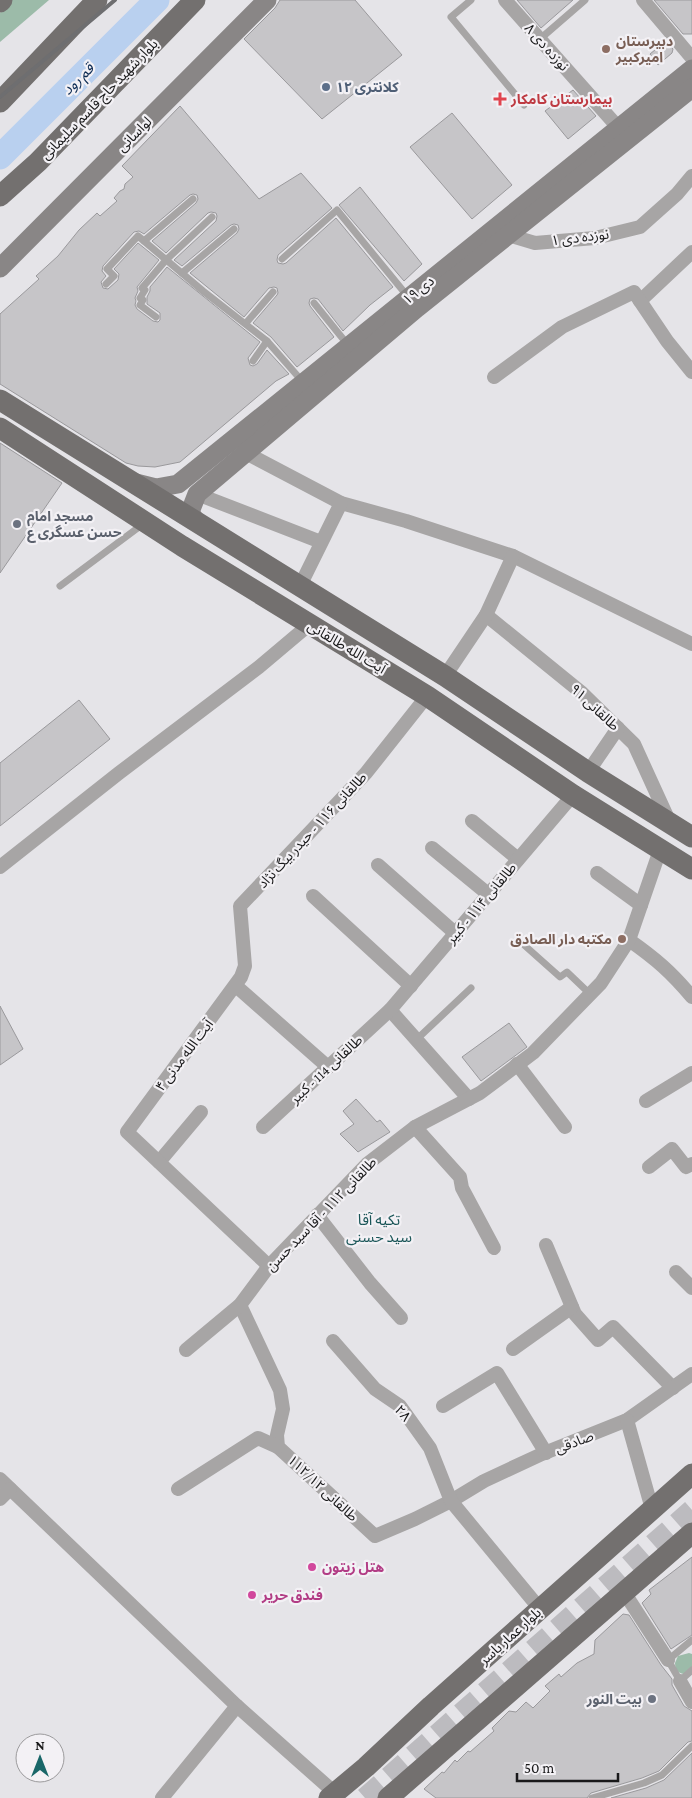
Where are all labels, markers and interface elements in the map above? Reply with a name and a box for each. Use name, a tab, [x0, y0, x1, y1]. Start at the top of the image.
street label: نوزده دی ۸	[521, 20, 573, 75]
place label: دبیرستان امیرکبیر	[615, 33, 673, 66]
street label: بلوار شهید حاج قاسم سلیمانی	[37, 35, 163, 165]
marker: دبیرستان امیرکبیر	[600, 43, 612, 55]
water label: قم رود	[59, 59, 100, 100]
place label: کلانتری ۱۲	[336, 79, 399, 96]
marker: کلانتری ۱۲	[320, 81, 332, 93]
place label: بیمارستان کامکار	[510, 91, 612, 108]
marker: بیمارستان کامکار	[493, 92, 507, 106]
street label: لواسانی	[113, 113, 155, 155]
street label: نوزده دی ۱	[550, 225, 610, 249]
street label: ۱۹ دی	[399, 272, 438, 308]
place label: مسجد امام حسن عسگری ع	[27, 508, 122, 543]
marker: مسجد امام حسن عسگری ع	[11, 518, 23, 530]
street label: آیت الله طالقانی	[305, 617, 390, 678]
street label: طالقانی ۹۱	[567, 680, 623, 734]
street label: طالقانی ۱۱۶ - حیدر بیگ نژاد	[254, 769, 370, 892]
street label: طالقانی ۱۱۴ - کبیر	[442, 859, 520, 948]
place label: مکتبه دار الصادق	[510, 931, 612, 948]
marker: مکتبه دار الصادق	[616, 933, 628, 945]
street label: ۴ آیت الله مدنی	[152, 1015, 217, 1095]
street label: طالقانی 114 - کبیر	[286, 1031, 366, 1108]
street label: طالقانی ۱۱۲ - آقا سید حسن	[262, 1154, 380, 1275]
district label: تکیه آقا سید حسنی	[346, 1212, 412, 1246]
street label: ۲۸	[392, 1402, 414, 1424]
street label: صادقی	[552, 1427, 596, 1458]
street label: طالقانی ۱۱۲/۱۲	[284, 1451, 361, 1525]
place label: هتل زیتون	[322, 1559, 384, 1576]
marker: هتل زیتون	[306, 1561, 318, 1573]
place label: فندق حرير	[261, 1587, 323, 1604]
marker: فندق حرير	[246, 1589, 258, 1601]
street label: بلوار عمار یاسر	[475, 1604, 545, 1669]
place label: بیت النور	[586, 1691, 642, 1708]
marker: بیت النور	[646, 1693, 658, 1705]
north arrow	[15, 1733, 65, 1783]
text: N	[35, 1737, 45, 1753]
scale bar	[517, 1750, 618, 1782]
text: 50 m	[524, 1760, 554, 1776]

